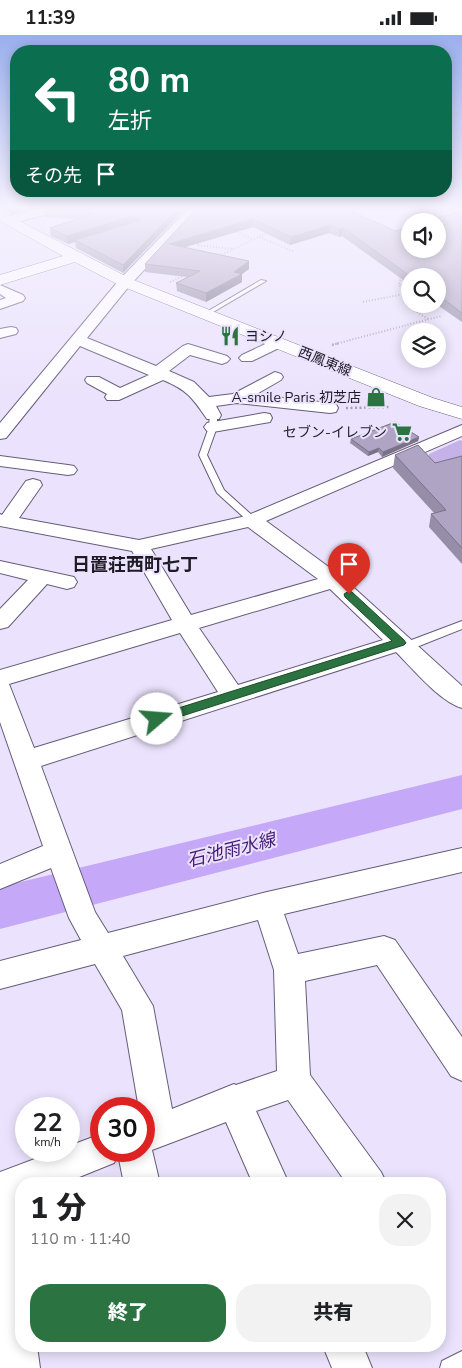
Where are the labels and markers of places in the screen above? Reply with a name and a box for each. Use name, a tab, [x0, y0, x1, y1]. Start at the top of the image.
restaurant icon: ヨシノ	[219, 325, 241, 347]
place label: ヨシノ	[245, 327, 287, 346]
shop icon: A-smile Paris 初芝店	[365, 386, 387, 408]
place label: A-smile Paris 初芝店	[231, 388, 361, 407]
supermarket icon: セブン-イレブン	[391, 421, 413, 443]
place label: セブン-イレブン	[283, 423, 387, 442]
pin	[328, 543, 370, 594]

